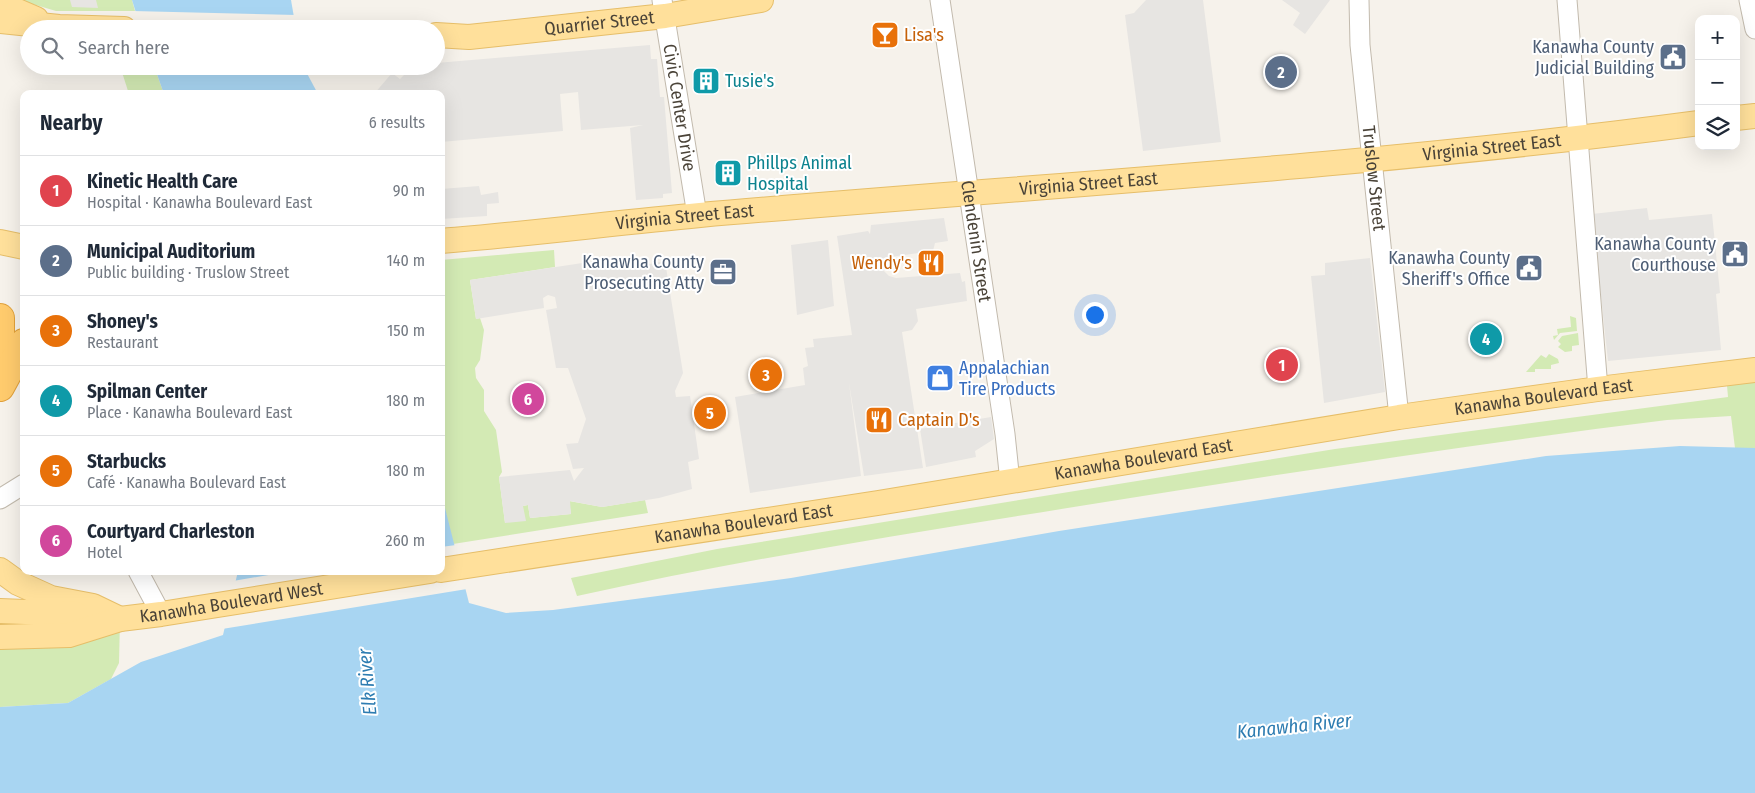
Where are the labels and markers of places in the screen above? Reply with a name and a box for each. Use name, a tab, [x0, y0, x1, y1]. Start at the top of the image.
bar icon: Lisa's	[870, 20, 900, 50]
place label: Lisa's	[904, 24, 944, 46]
place label: Kanawha County Judicial Building	[1532, 36, 1655, 79]
public building icon: Kanawha County Judicial Building	[1658, 42, 1688, 72]
pin: 2	[1265, 53, 1297, 91]
building icon: Tusie's	[691, 66, 721, 96]
place label: Tusie's	[725, 70, 774, 92]
place label: Phillps Animal Hospital	[747, 152, 852, 195]
building icon: Phillps Animal Hospital	[713, 158, 743, 188]
place label: Kanawha County Courthouse	[1594, 233, 1716, 276]
public building icon: Kanawha County Courthouse	[1720, 239, 1750, 269]
place label: Kanawha County Sheriff's Office	[1388, 247, 1510, 290]
restaurant icon: Wendy's	[916, 248, 946, 278]
place label: Kanawha County Prosecuting Atty	[582, 251, 704, 294]
place label: Wendy's	[852, 252, 912, 274]
public building icon: Kanawha County Sheriff's Office	[1514, 253, 1544, 283]
office icon: Kanawha County Prosecuting Atty	[708, 257, 738, 287]
pin: 4	[1470, 320, 1502, 358]
pin: 1	[1266, 346, 1298, 384]
pin: 3	[750, 356, 782, 394]
place label: Appalachian Tire Products	[959, 357, 1056, 400]
shop icon: Appalachian Tire Products	[925, 363, 955, 393]
pin: 6	[512, 380, 544, 418]
pin: 5	[694, 394, 726, 432]
restaurant icon: Captain D's	[864, 405, 894, 435]
place label: Captain D's	[898, 409, 980, 431]

